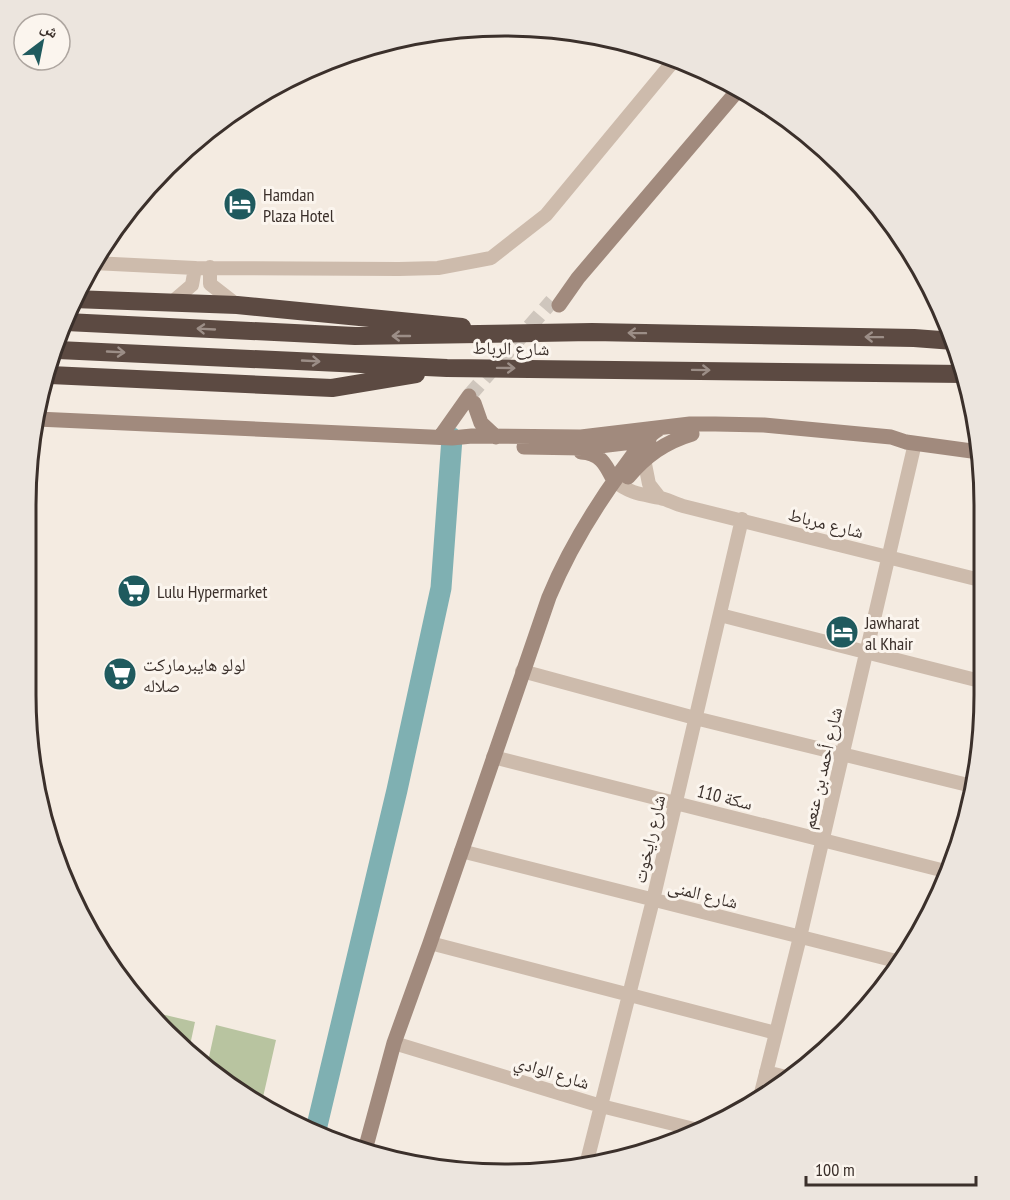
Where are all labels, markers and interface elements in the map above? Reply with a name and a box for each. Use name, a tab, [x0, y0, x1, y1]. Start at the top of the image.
north arrow	[12, 12, 72, 72]
text: ش	[37, 16, 62, 42]
place label: Hamdan Plaza Hotel	[263, 183, 335, 227]
hotel icon: Hamdan Plaza Hotel	[222, 186, 258, 222]
one-way arrow	[196, 323, 216, 334]
one-way arrow	[628, 327, 648, 339]
one-way arrow	[391, 330, 411, 342]
one-way arrow	[865, 331, 885, 343]
street label: شارع الرباط	[472, 336, 550, 360]
one-way arrow	[106, 347, 126, 358]
one-way arrow	[300, 356, 320, 367]
one-way arrow	[495, 363, 515, 374]
one-way arrow	[690, 365, 710, 376]
street label: شارع مرباط	[786, 503, 866, 543]
supermarket icon: Lulu Hypermarket	[116, 573, 152, 609]
place label: Lulu Hypermarket	[157, 580, 268, 603]
place label: Jawharat al Khair	[864, 611, 919, 655]
hotel icon: Jawharat al Khair	[824, 614, 860, 650]
place label: لولو هايبرماركت صلاله	[143, 653, 246, 697]
supermarket icon: لولو هايبرماركت صلاله	[102, 656, 138, 692]
street label: شارع أحمد بن عنعم	[797, 705, 848, 831]
street label: سكة 110	[695, 779, 755, 815]
street label: شارع رايخوت	[628, 793, 670, 885]
street label: شارع المنى	[666, 874, 740, 914]
street label: شارع الوادي	[511, 1050, 592, 1098]
scale bar	[806, 1149, 976, 1187]
text: 100 m	[815, 1158, 855, 1181]

